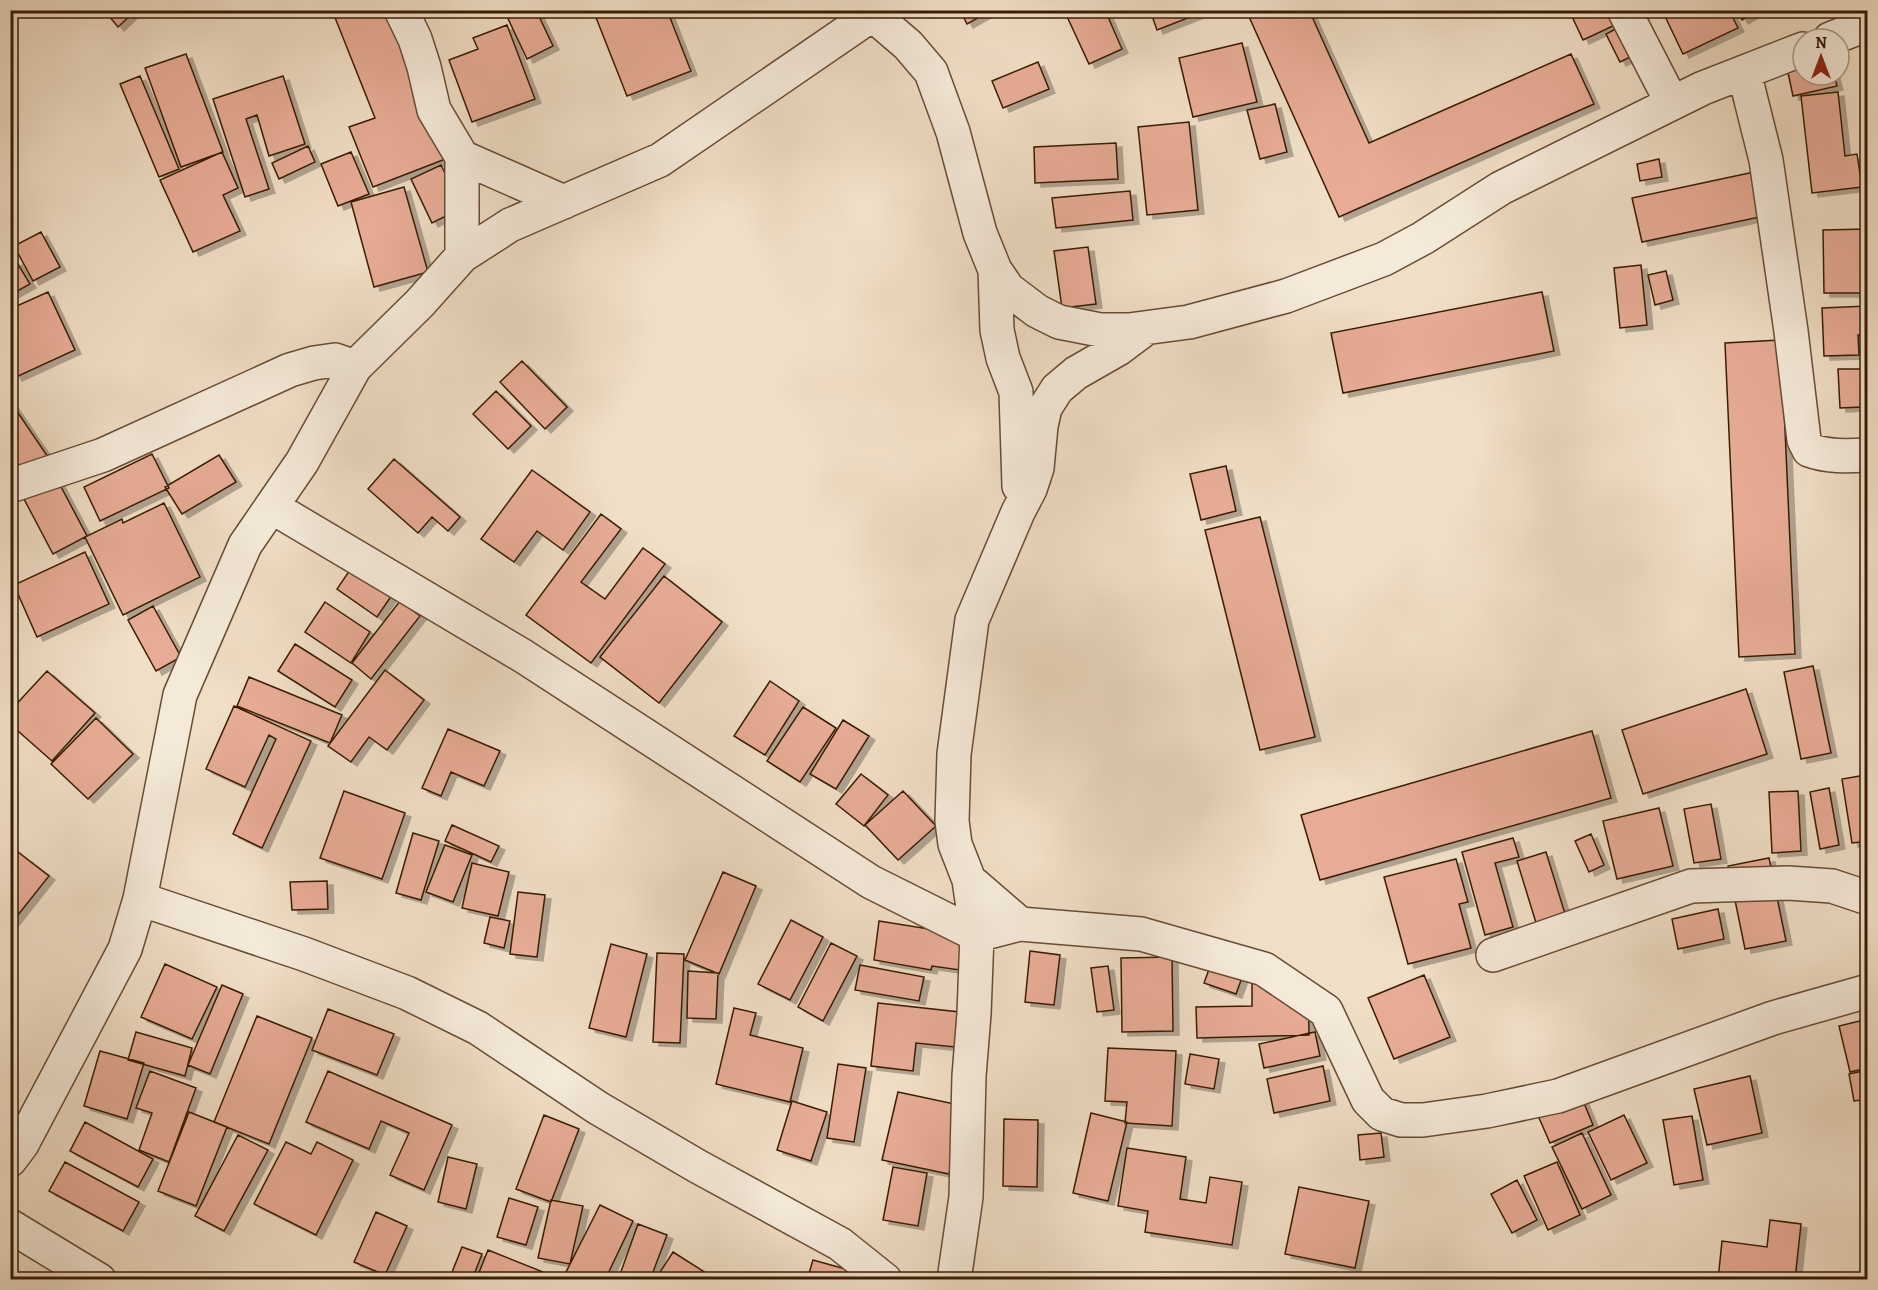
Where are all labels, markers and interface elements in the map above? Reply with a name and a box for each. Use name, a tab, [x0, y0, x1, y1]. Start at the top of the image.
north arrow	[1791, 27, 1851, 87]
text: N	[1815, 32, 1827, 54]

